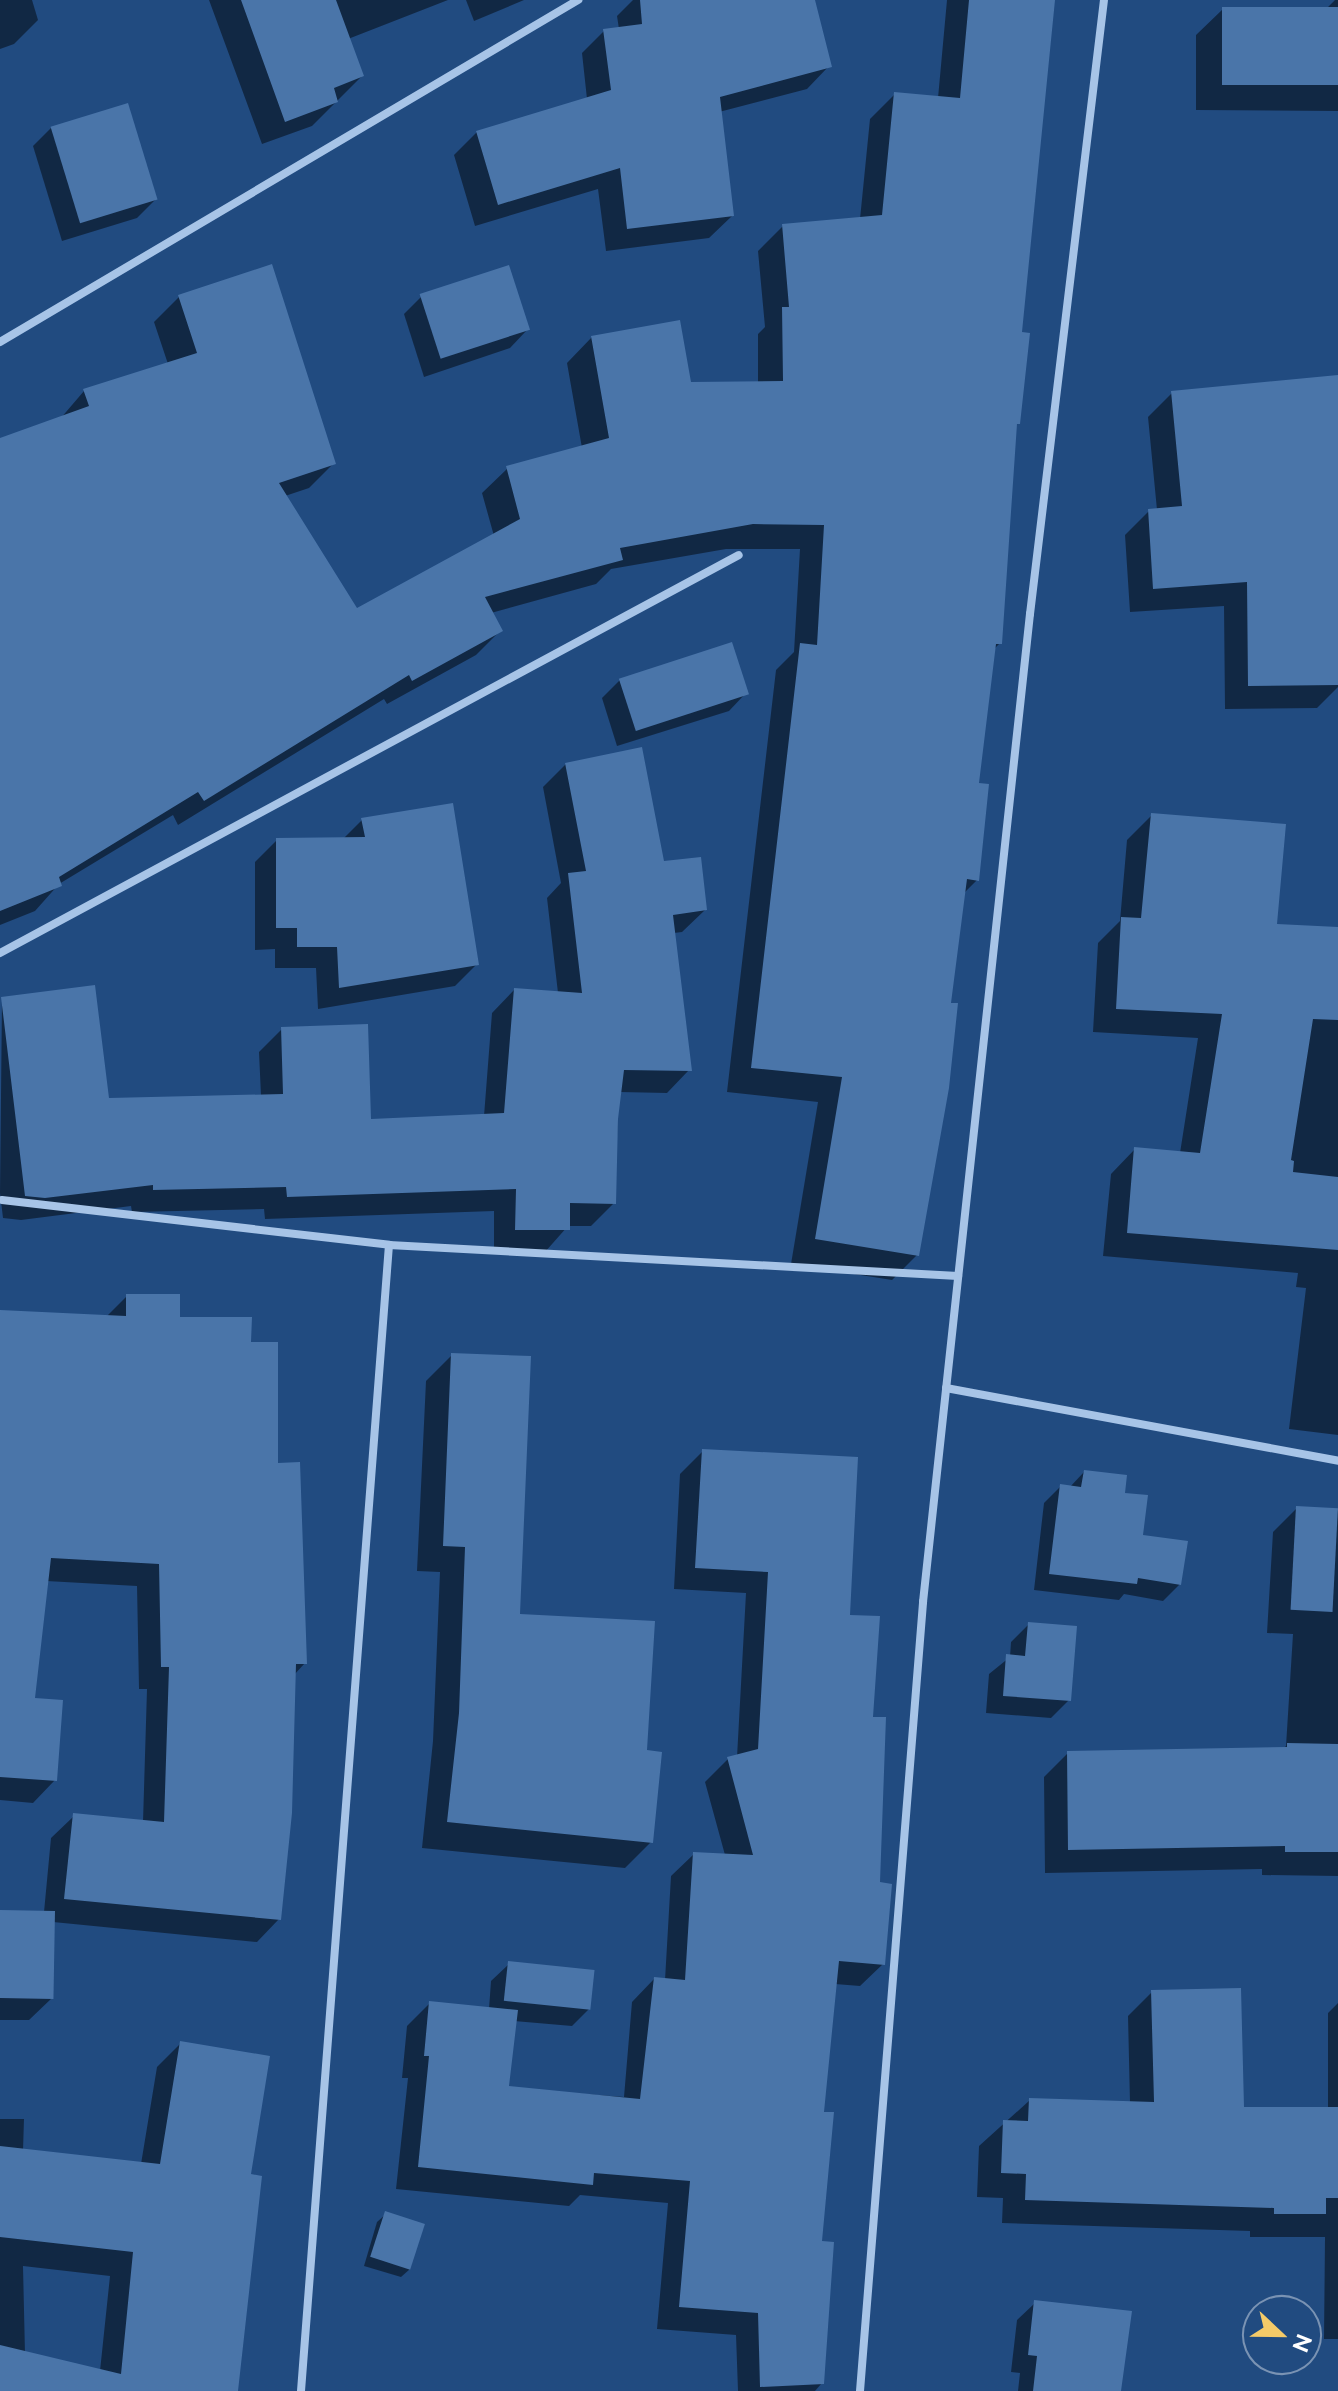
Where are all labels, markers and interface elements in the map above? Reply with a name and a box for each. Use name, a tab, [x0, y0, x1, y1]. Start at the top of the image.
north arrow	[1242, 2295, 1322, 2375]
text: N	[1287, 2331, 1318, 2356]

